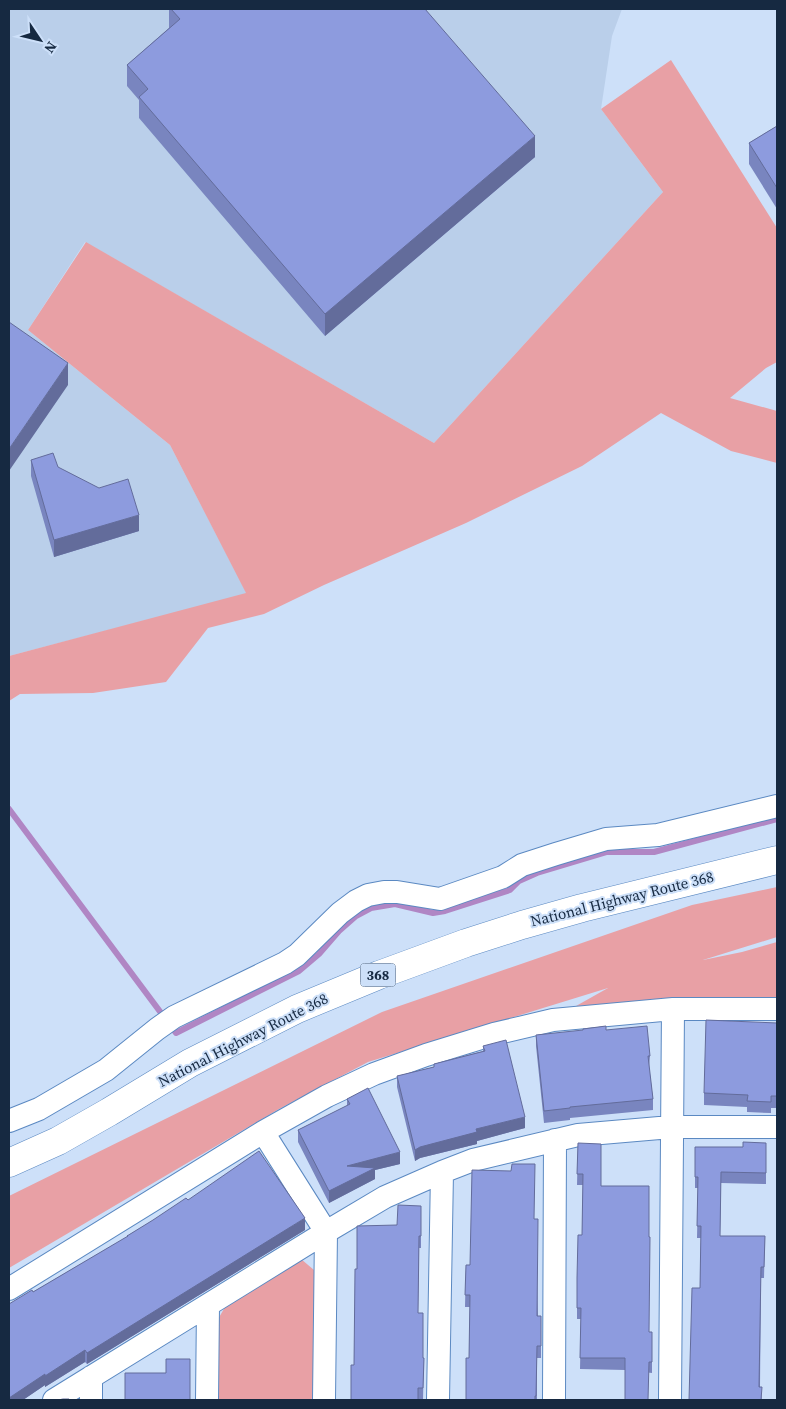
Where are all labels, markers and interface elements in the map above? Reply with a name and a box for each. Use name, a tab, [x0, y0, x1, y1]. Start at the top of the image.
north arrow	[15, 15, 65, 65]
text: N	[40, 38, 62, 57]
street label: National Highway Route 368	[528, 866, 716, 931]
road number: 368	[360, 964, 396, 986]
street label: National Highway Route 368	[154, 988, 331, 1092]

